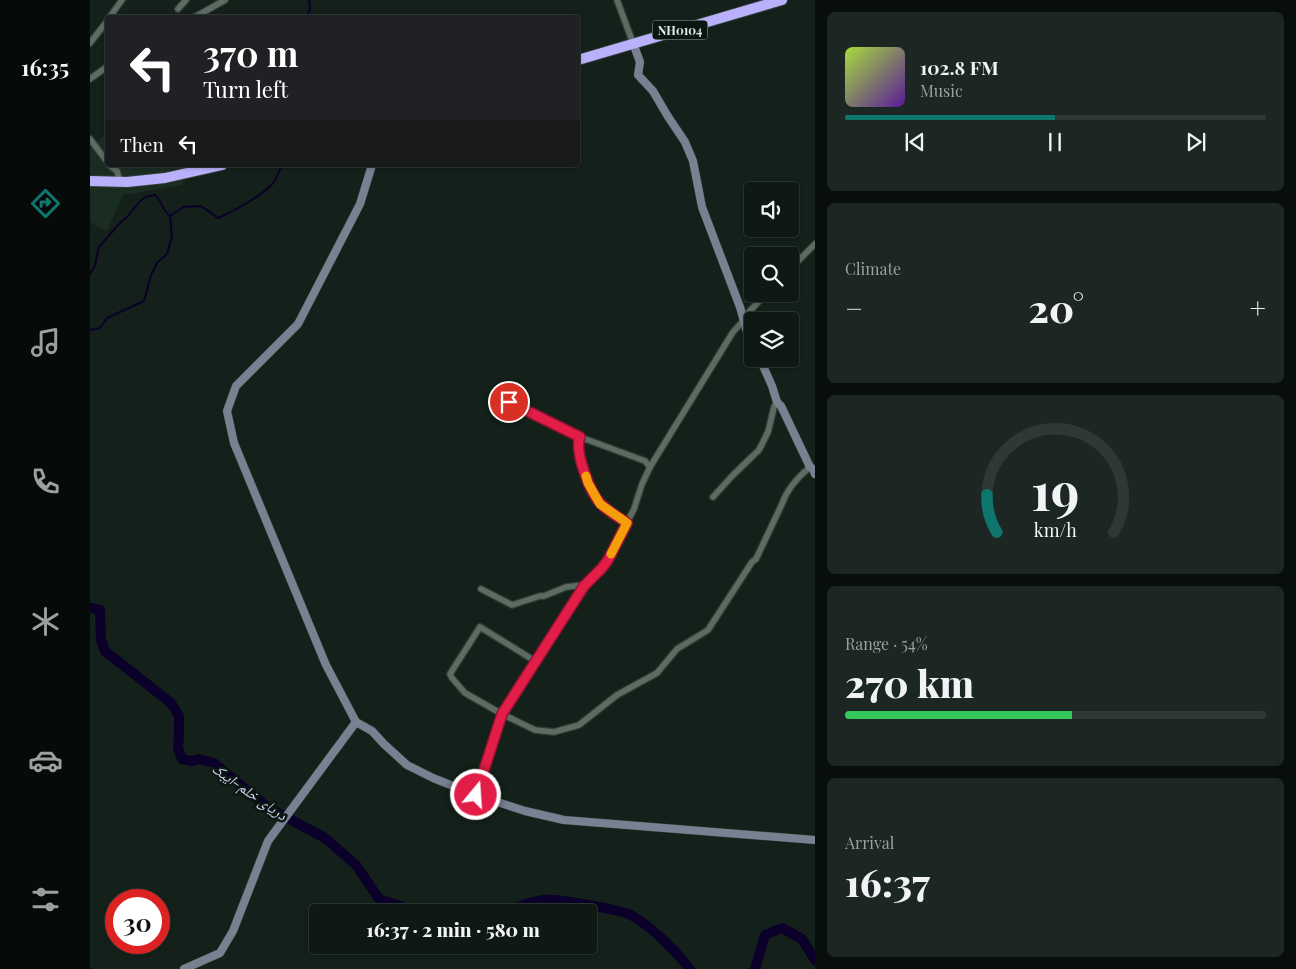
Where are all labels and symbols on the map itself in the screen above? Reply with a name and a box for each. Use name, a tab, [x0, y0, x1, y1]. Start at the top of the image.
road number: NH0104	[652, 20, 708, 40]
pin	[488, 381, 530, 423]
water label: دریای خلم-ایبک	[208, 758, 292, 826]
position arrow	[449, 768, 501, 820]
speed limit sign: 30	[105, 889, 170, 954]

